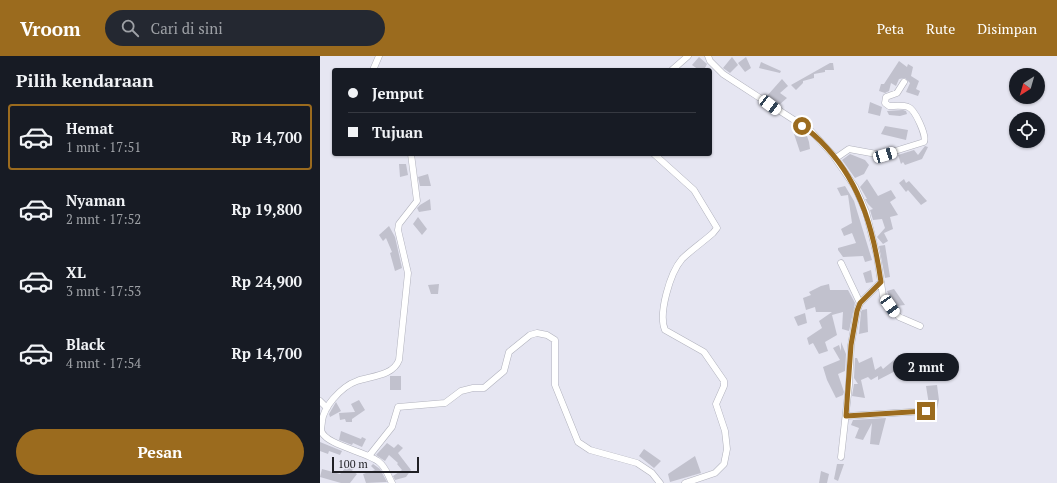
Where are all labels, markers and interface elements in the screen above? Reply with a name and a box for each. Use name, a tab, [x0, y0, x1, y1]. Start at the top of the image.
search box	[105, 10, 385, 46]
text: Vroom	[20, 16, 81, 41]
icon: search	[119, 17, 141, 39]
text: Cari di sini	[151, 18, 223, 38]
text: Peta	[877, 19, 904, 38]
text: Rute	[926, 19, 955, 38]
text: Disimpan	[977, 19, 1037, 38]
text: Pilih kendaraan	[16, 68, 154, 92]
north arrow	[1009, 68, 1045, 104]
map controls	[1009, 68, 1045, 148]
text: Jemput	[372, 83, 424, 103]
car	[757, 93, 783, 117]
button: locate	[1009, 112, 1045, 148]
route start	[793, 117, 811, 135]
text: Hemat	[66, 118, 114, 138]
icon: car	[18, 119, 54, 155]
text: Tujuan	[372, 122, 423, 142]
text: Rp 14,700	[231, 127, 302, 147]
text: 1 mnt · 17:51	[66, 138, 141, 156]
car	[872, 146, 898, 164]
text: Nyaman	[66, 190, 126, 210]
icon: car	[18, 191, 54, 227]
text: Rp 19,800	[231, 199, 302, 219]
text: 2 mnt · 17:52	[66, 210, 141, 228]
text: XL	[66, 262, 86, 282]
icon: car	[18, 263, 54, 299]
text: Rp 24,900	[231, 271, 302, 291]
text: 3 mnt · 17:53	[66, 282, 141, 300]
car	[878, 293, 902, 319]
text: Black	[66, 334, 105, 354]
icon: car	[18, 335, 54, 371]
text: Rp 14,700	[231, 343, 302, 363]
callout: 2 mnt	[893, 353, 959, 381]
text: 4 mnt · 17:54	[66, 354, 141, 372]
text: 2 mnt	[908, 358, 944, 376]
route end	[917, 402, 935, 420]
button: Pesan	[16, 429, 304, 475]
scale bar	[332, 455, 419, 474]
text: 100 m	[338, 457, 368, 471]

